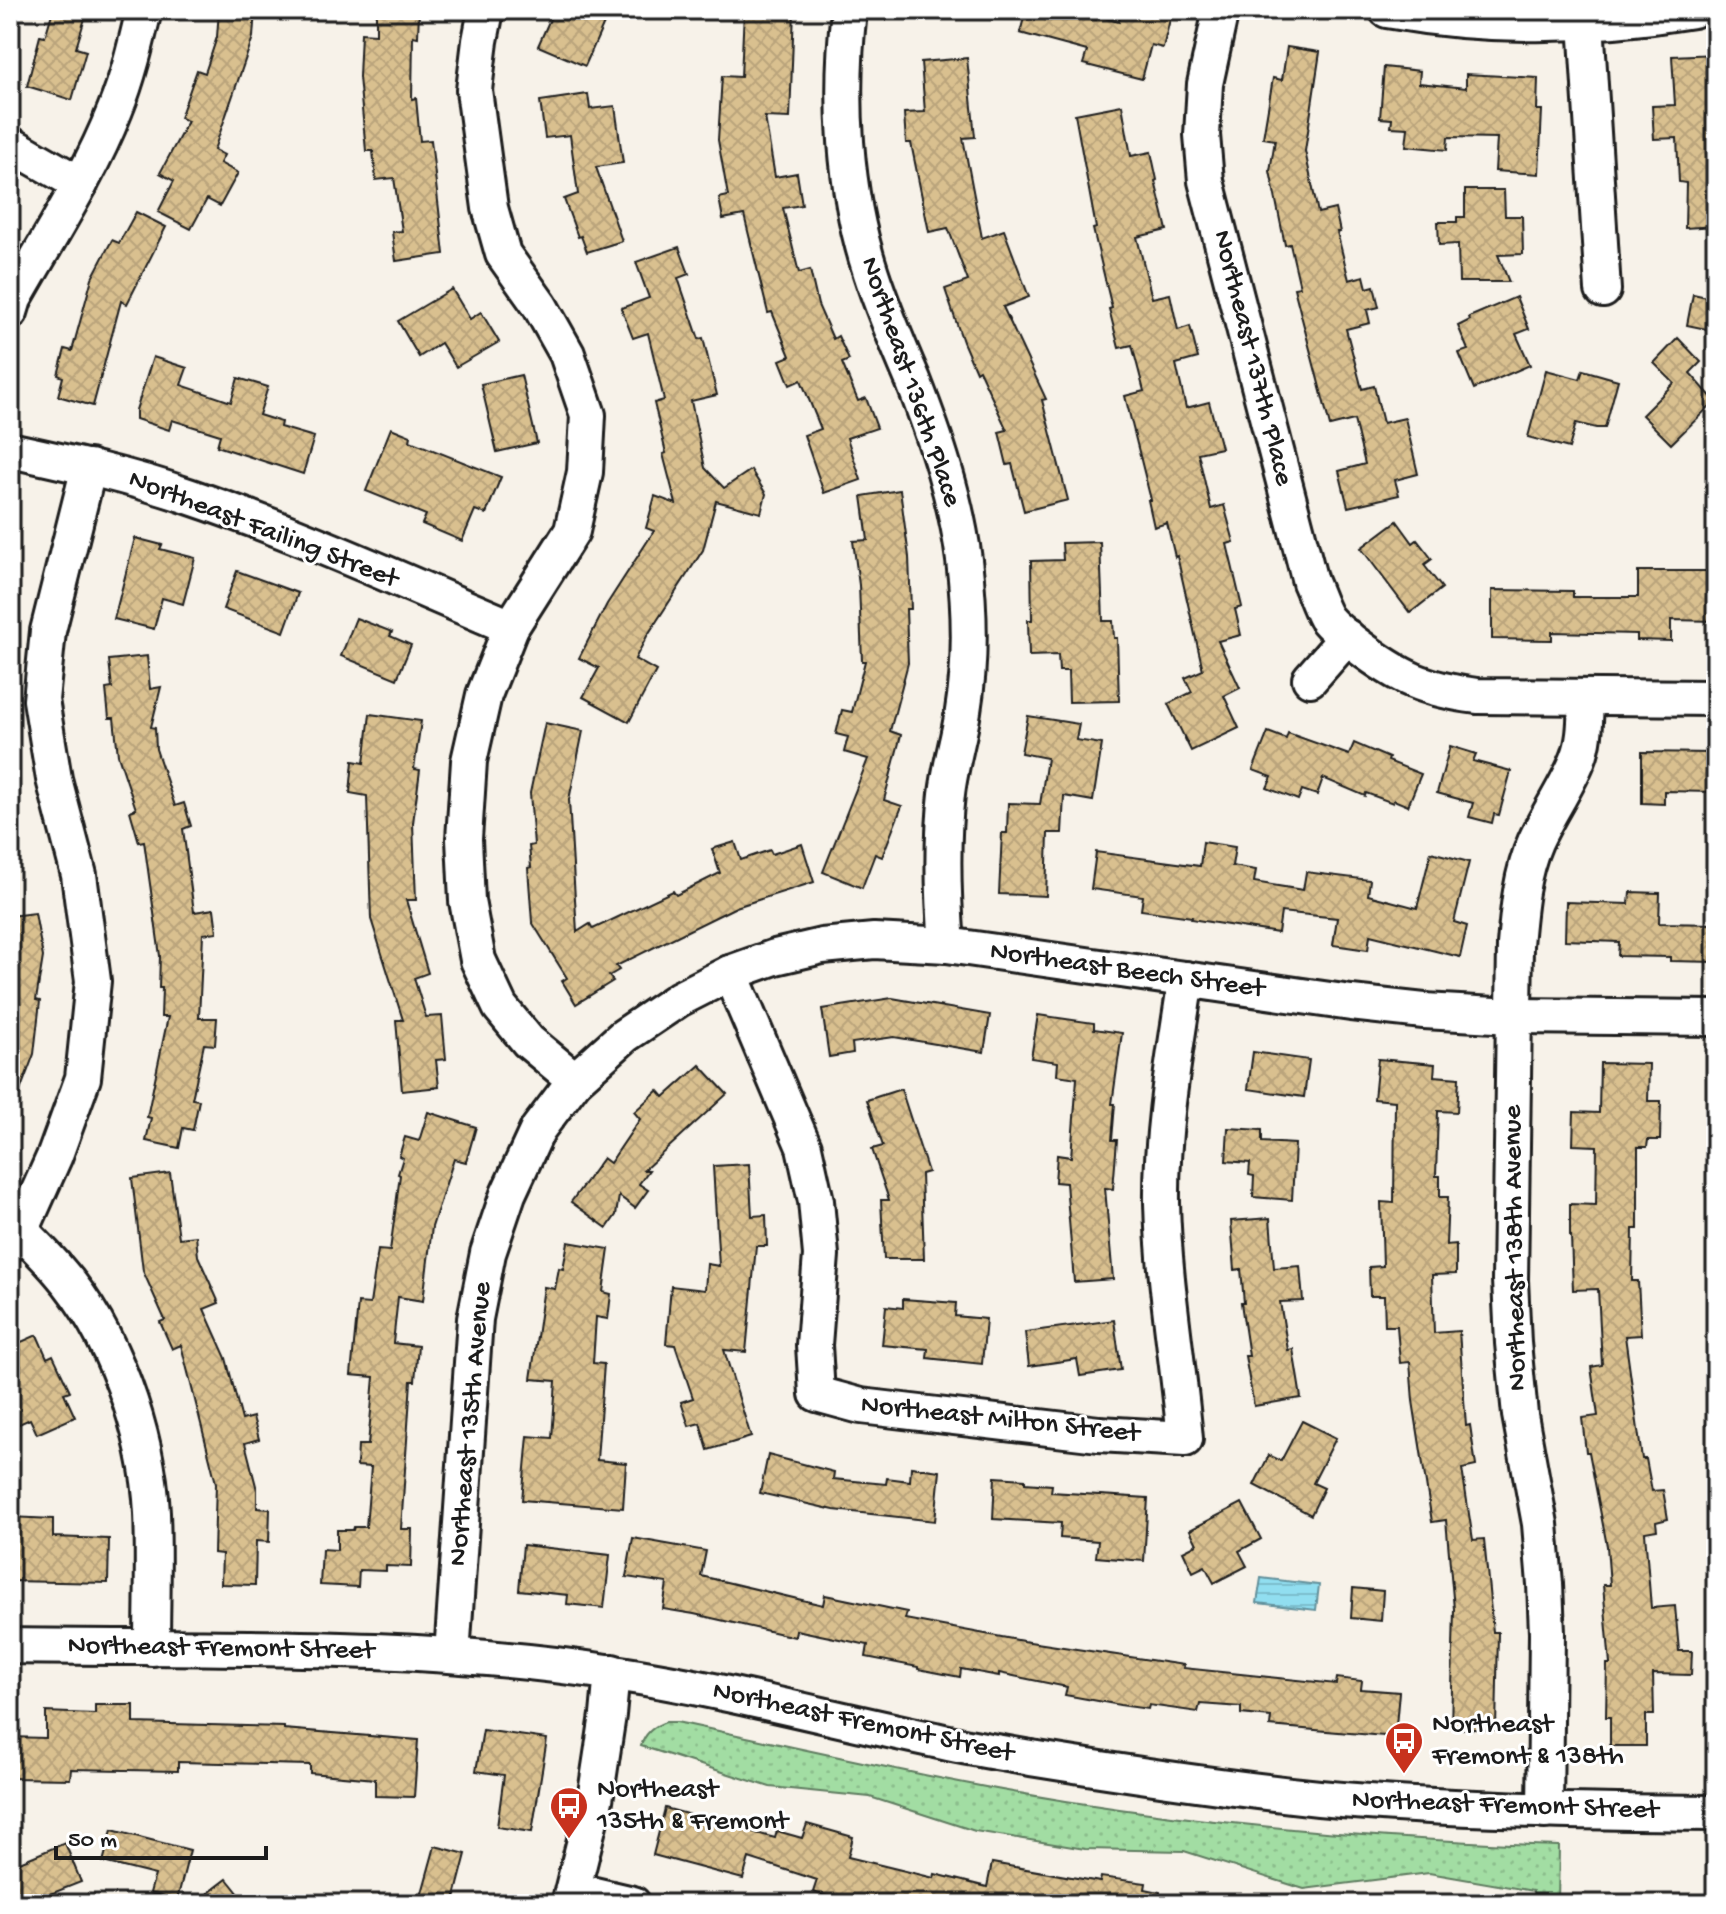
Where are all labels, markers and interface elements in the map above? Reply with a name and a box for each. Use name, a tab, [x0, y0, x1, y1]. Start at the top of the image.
street label: Northeast 137th Place	[1204, 227, 1300, 490]
street label: Northeast 136th Place	[852, 253, 968, 512]
street label: Northeast Failing Street	[123, 463, 405, 598]
street label: Northeast Beech Street	[988, 935, 1269, 1007]
street label: Northeast 138th Avenue	[1497, 1104, 1535, 1391]
street label: Northeast 135th Avenue	[442, 1280, 500, 1568]
street label: Northeast Milton Street	[859, 1389, 1143, 1451]
street label: Northeast Fremont Street	[67, 1630, 377, 1668]
street label: Northeast Fremont Street	[710, 1675, 1019, 1772]
place label: Northeast Fremont & 138th	[1431, 1709, 1624, 1774]
bus stop icon: Northeast Fremont & 138th	[1383, 1720, 1425, 1775]
place label: Northeast 135th & Fremont	[596, 1774, 791, 1839]
street label: Northeast Fremont Street	[1351, 1784, 1661, 1828]
bus stop icon: Northeast 135th & Fremont	[548, 1785, 590, 1840]
scale bar	[56, 1810, 266, 1860]
text: 50 m	[68, 1827, 117, 1856]

